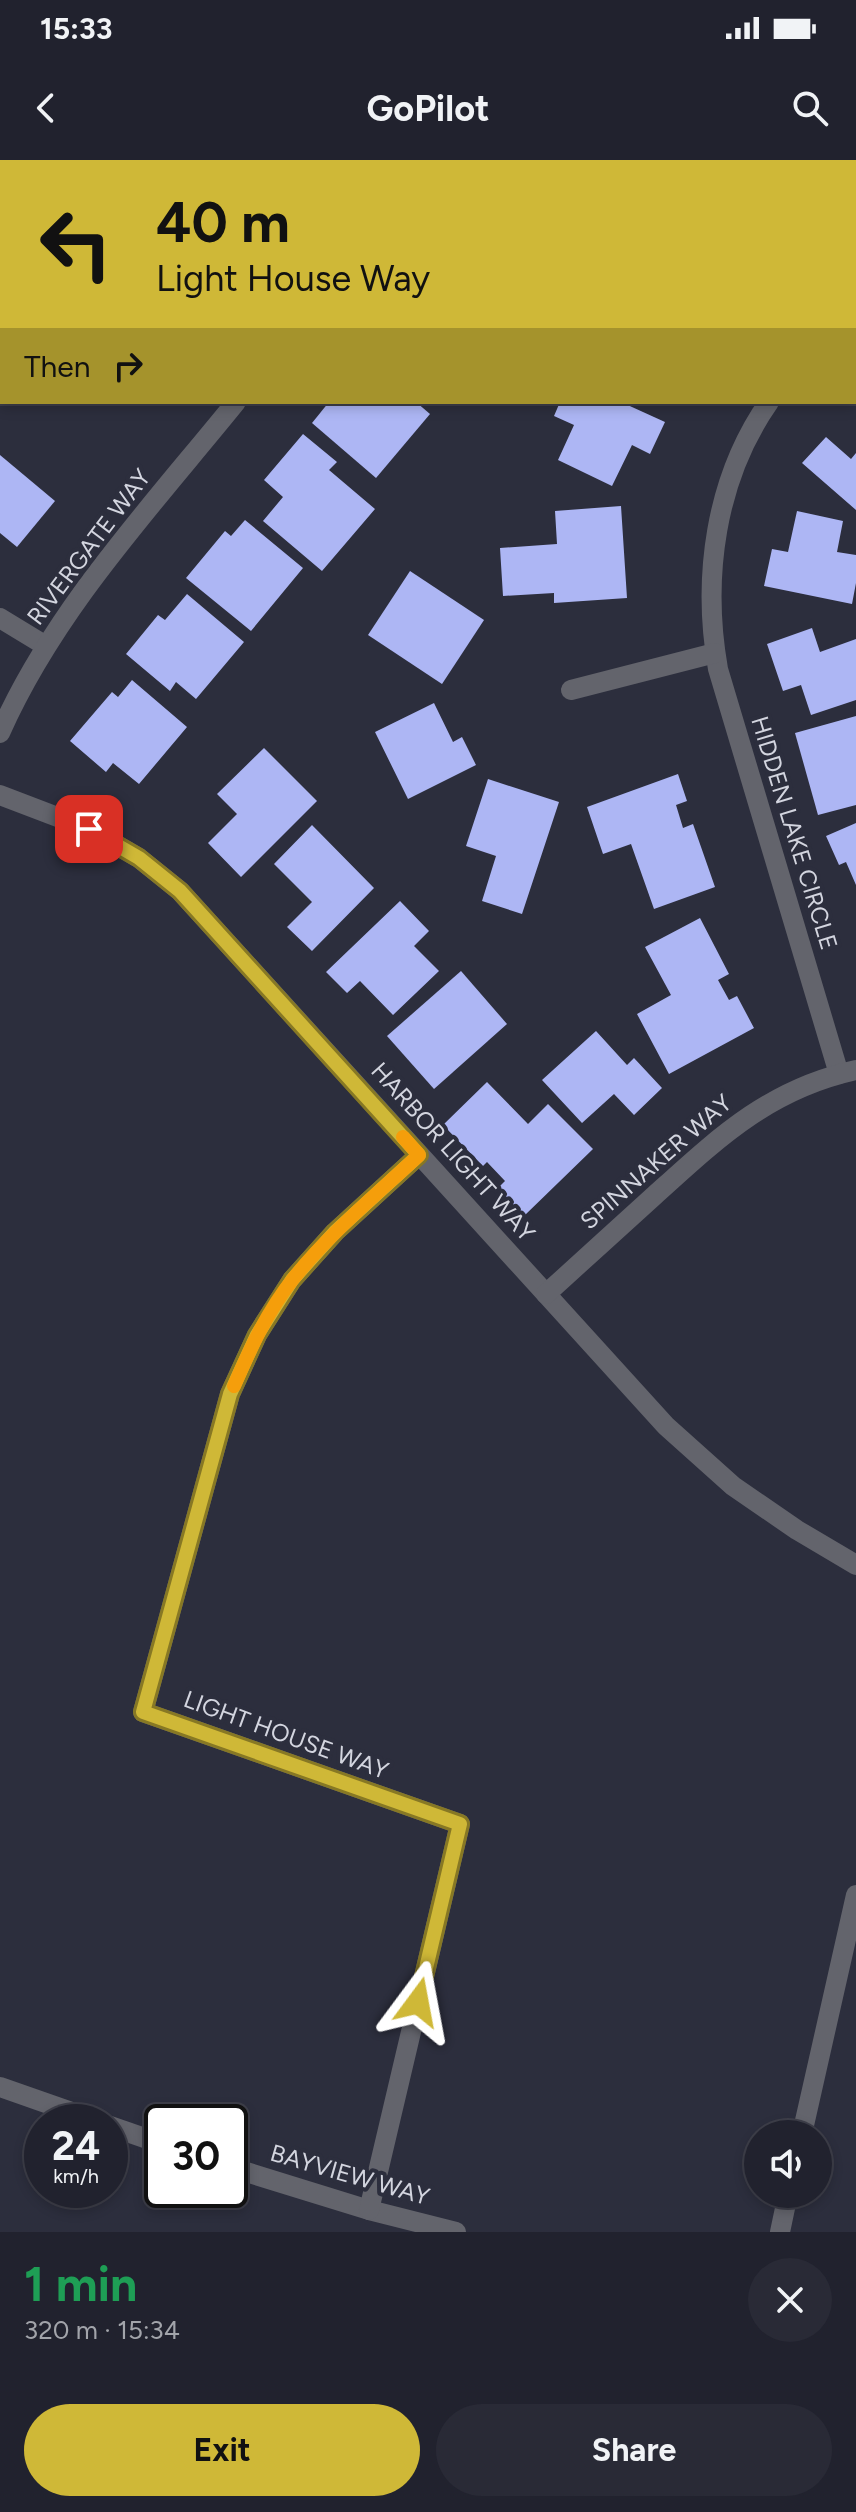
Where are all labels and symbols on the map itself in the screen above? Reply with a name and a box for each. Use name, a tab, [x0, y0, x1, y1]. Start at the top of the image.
street label: RIVERGATE WAY	[21, 463, 157, 630]
street label: HIDDEN LAKE CIRCLE	[745, 713, 844, 953]
pin	[55, 795, 123, 863]
street label: HARBOR LIGHT WAY	[365, 1056, 542, 1247]
street label: SPINNAKER WAY	[574, 1088, 738, 1235]
street label: LIGHT HOUSE WAY	[180, 1684, 393, 1785]
position arrow	[376, 1960, 460, 2044]
speed limit sign: 30	[144, 2104, 248, 2208]
street label: BAYVIEW WAY	[267, 2138, 434, 2211]

